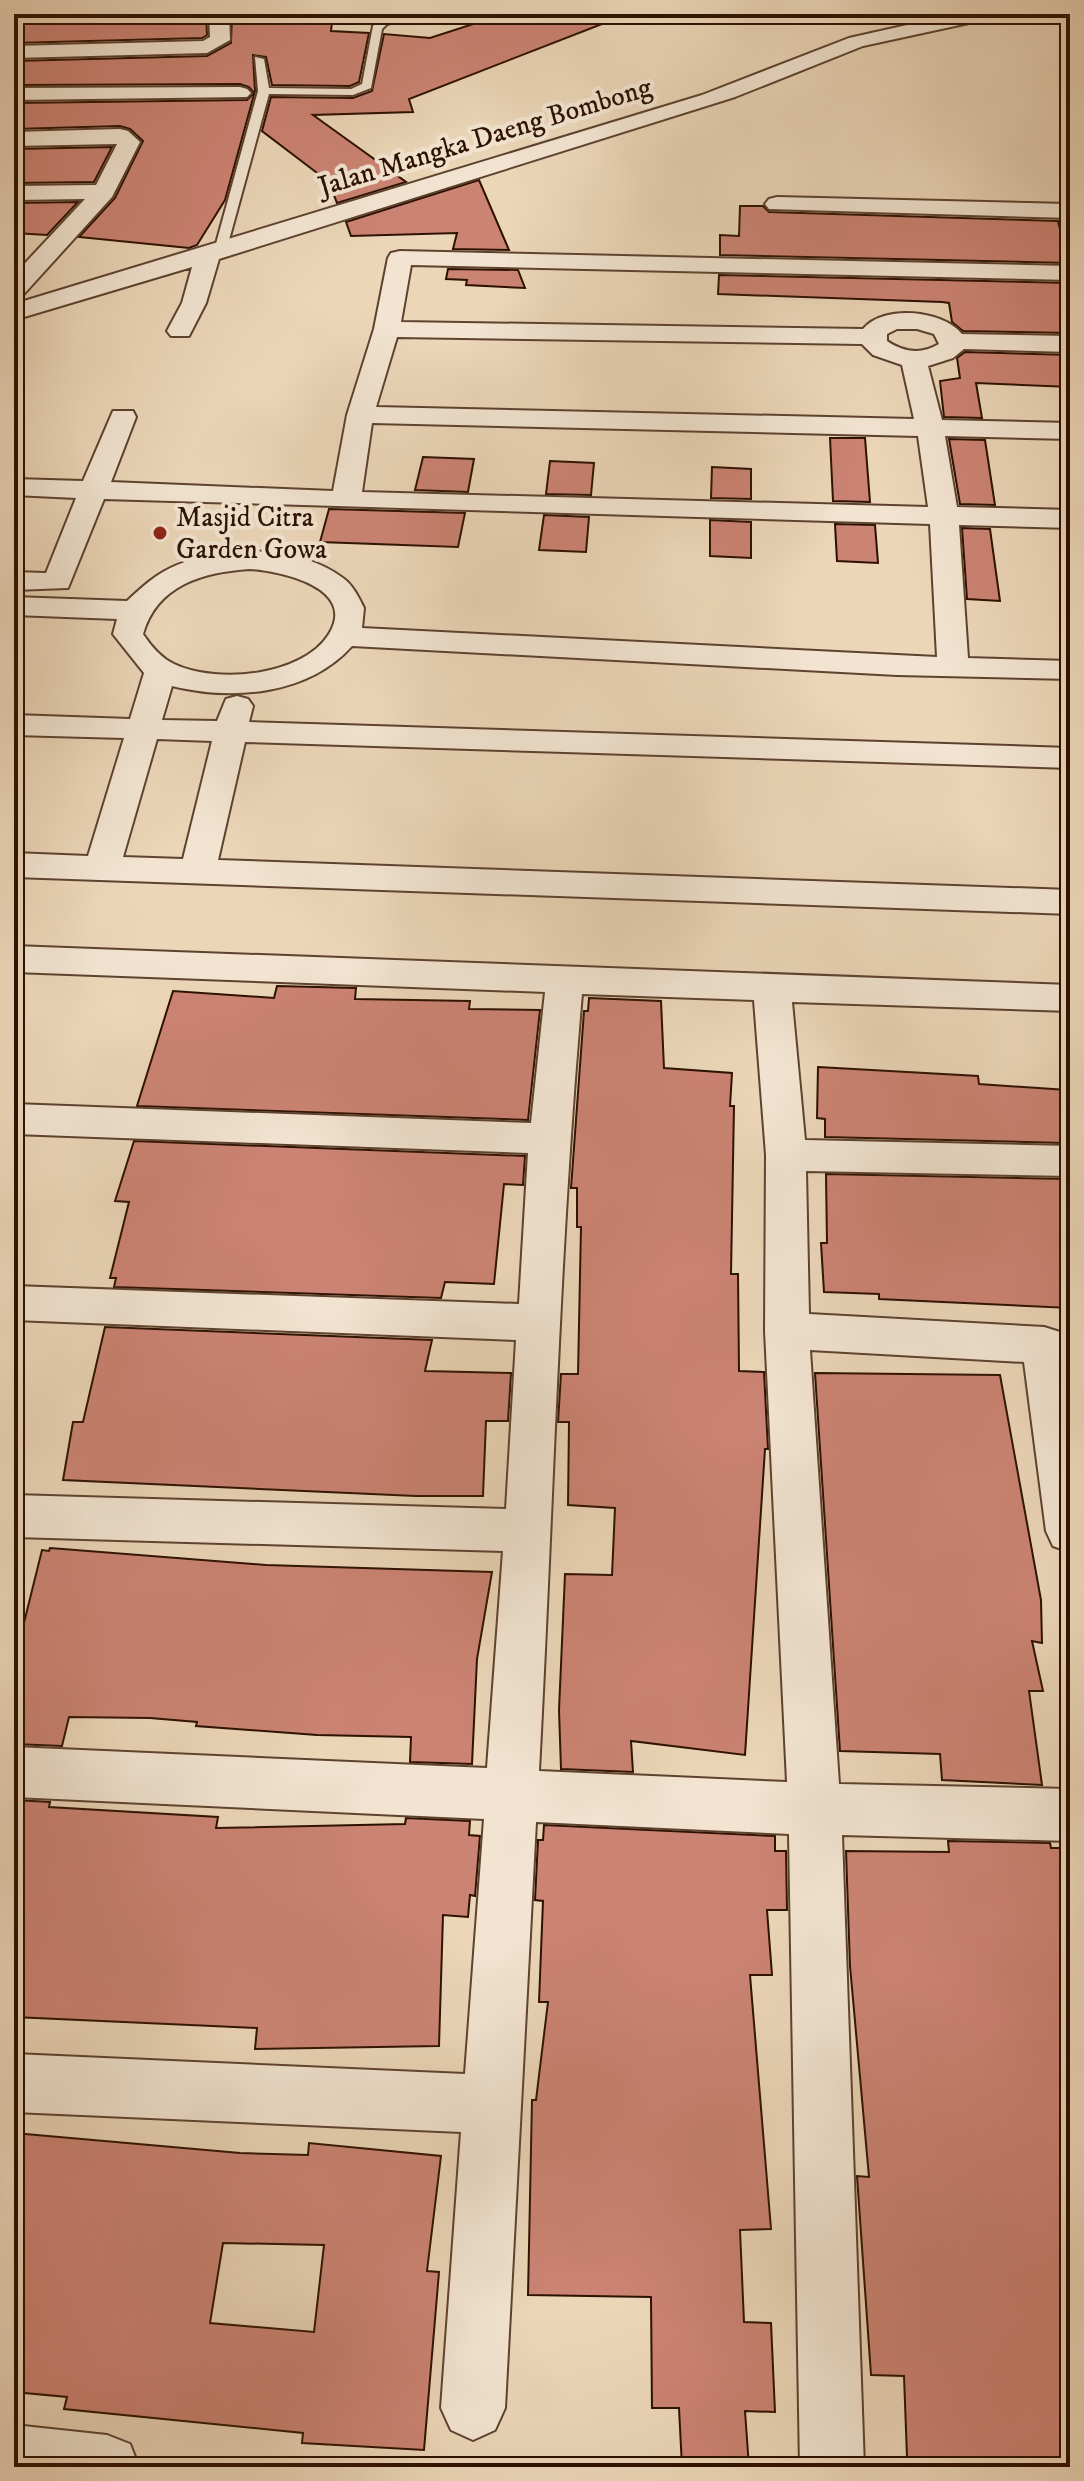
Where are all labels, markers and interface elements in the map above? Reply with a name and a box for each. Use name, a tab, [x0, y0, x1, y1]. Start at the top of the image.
street label: Jalan Mangka Daeng Bombong	[311, 69, 656, 205]
place label: Masjid Citra Garden Gowa	[176, 500, 327, 567]
marker: Masjid Citra Garden Gowa	[151, 524, 169, 542]

